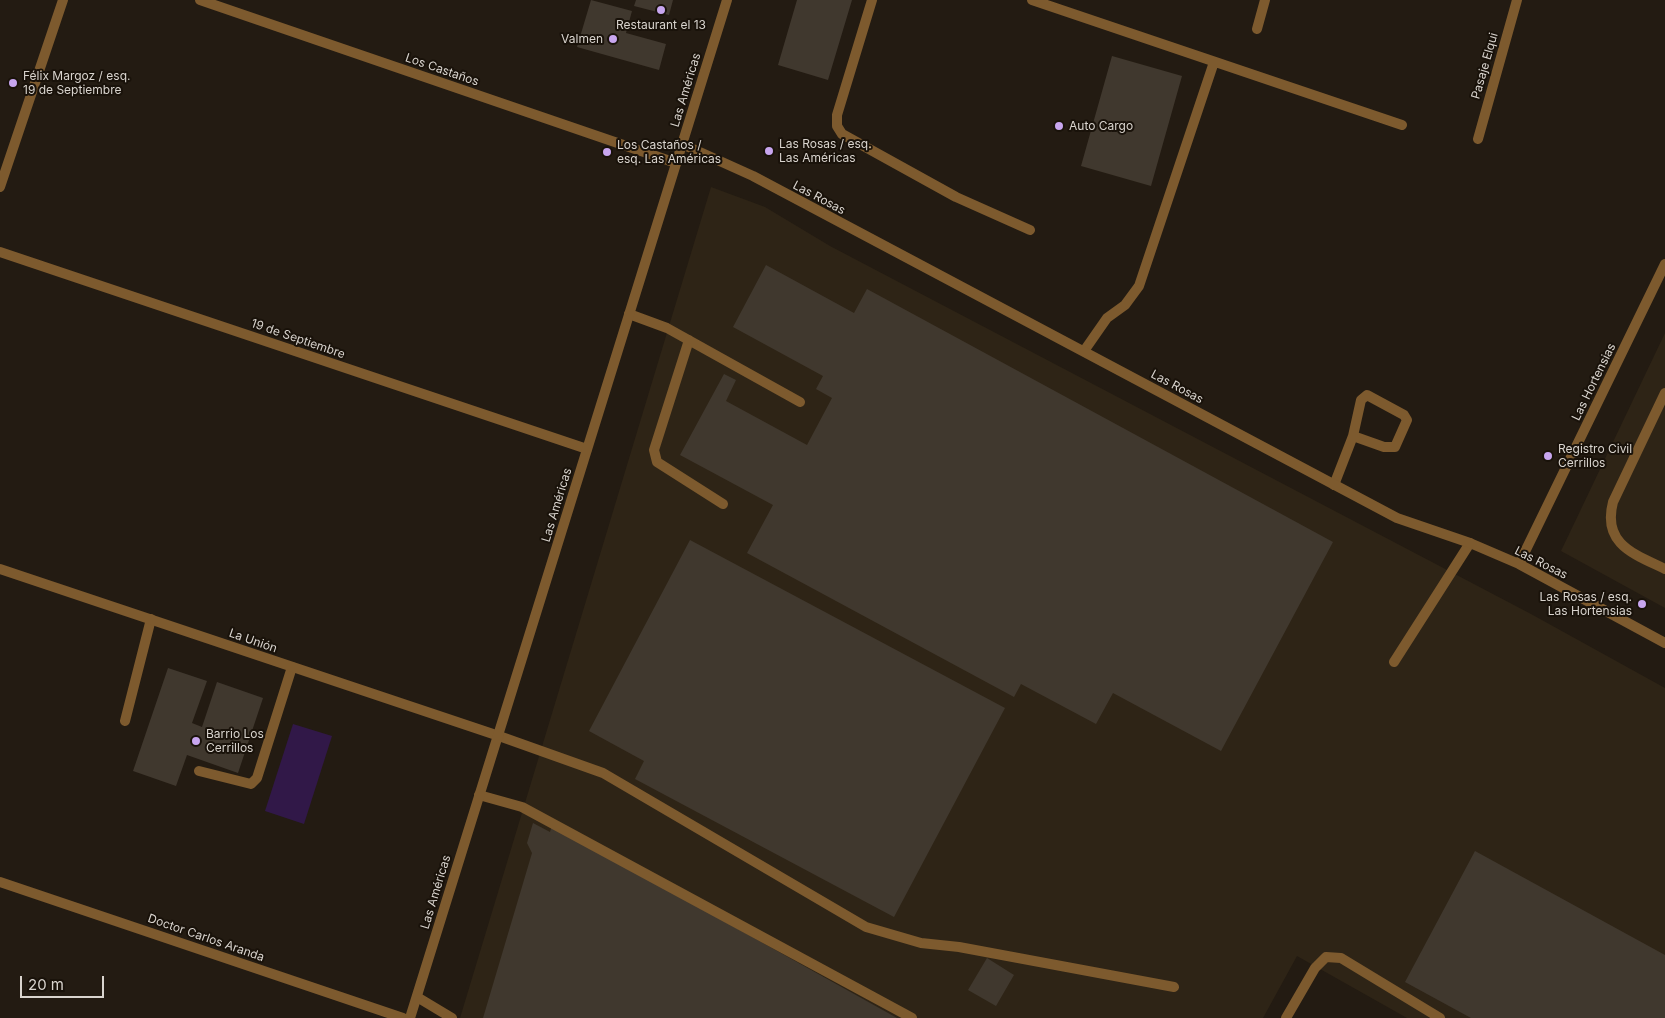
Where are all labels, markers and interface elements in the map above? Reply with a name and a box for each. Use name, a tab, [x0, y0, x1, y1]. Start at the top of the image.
marker: Restaurant el 13	[655, 4, 667, 16]
place label: Restaurant el 13	[616, 18, 706, 32]
street label: Pasaje Elqui	[1469, 31, 1501, 101]
place label: Valmen	[561, 32, 603, 46]
marker: Valmen	[607, 33, 619, 45]
street label: Los Castaños	[403, 51, 481, 89]
street label: Las Américas	[668, 51, 704, 129]
place label: Félix Margoz / esq. 19 de Septiembre	[23, 69, 130, 97]
marker: Félix Margoz / esq. 19 de Septiembre	[7, 77, 19, 89]
place label: Auto Cargo	[1069, 119, 1133, 133]
marker: Auto Cargo	[1053, 120, 1065, 132]
place label: Las Rosas / esq. Las Américas	[779, 137, 872, 165]
place label: Los Castaños / esq. Las Américas	[617, 138, 721, 166]
marker: Las Rosas / esq. Las Américas	[763, 145, 775, 157]
marker: Los Castaños / esq. Las Américas	[601, 146, 613, 158]
street label: Las Rosas	[790, 178, 848, 218]
street label: 19 de Septiembre	[249, 316, 347, 362]
street label: Las Hortensias	[1569, 341, 1619, 423]
street label: Las Rosas	[1148, 367, 1206, 407]
place label: Registro Civil Cerrillos	[1558, 442, 1632, 470]
marker: Registro Civil Cerrillos	[1542, 450, 1554, 462]
street label: Las Américas	[539, 466, 575, 544]
street label: Las Rosas	[1512, 544, 1570, 582]
place label: Las Rosas / esq. Las Hortensias	[1539, 590, 1632, 618]
marker: Las Rosas / esq. Las Hortensias	[1636, 598, 1648, 610]
street label: La Unión	[227, 626, 279, 656]
place label: Barrio Los Cerrillos	[206, 727, 264, 755]
marker: Barrio Los Cerrillos	[190, 735, 202, 747]
street label: Las Américas	[418, 853, 454, 931]
street label: Doctor Carlos Aranda	[146, 911, 266, 965]
scale bar	[22, 966, 106, 998]
text: 20 m	[28, 975, 64, 994]

